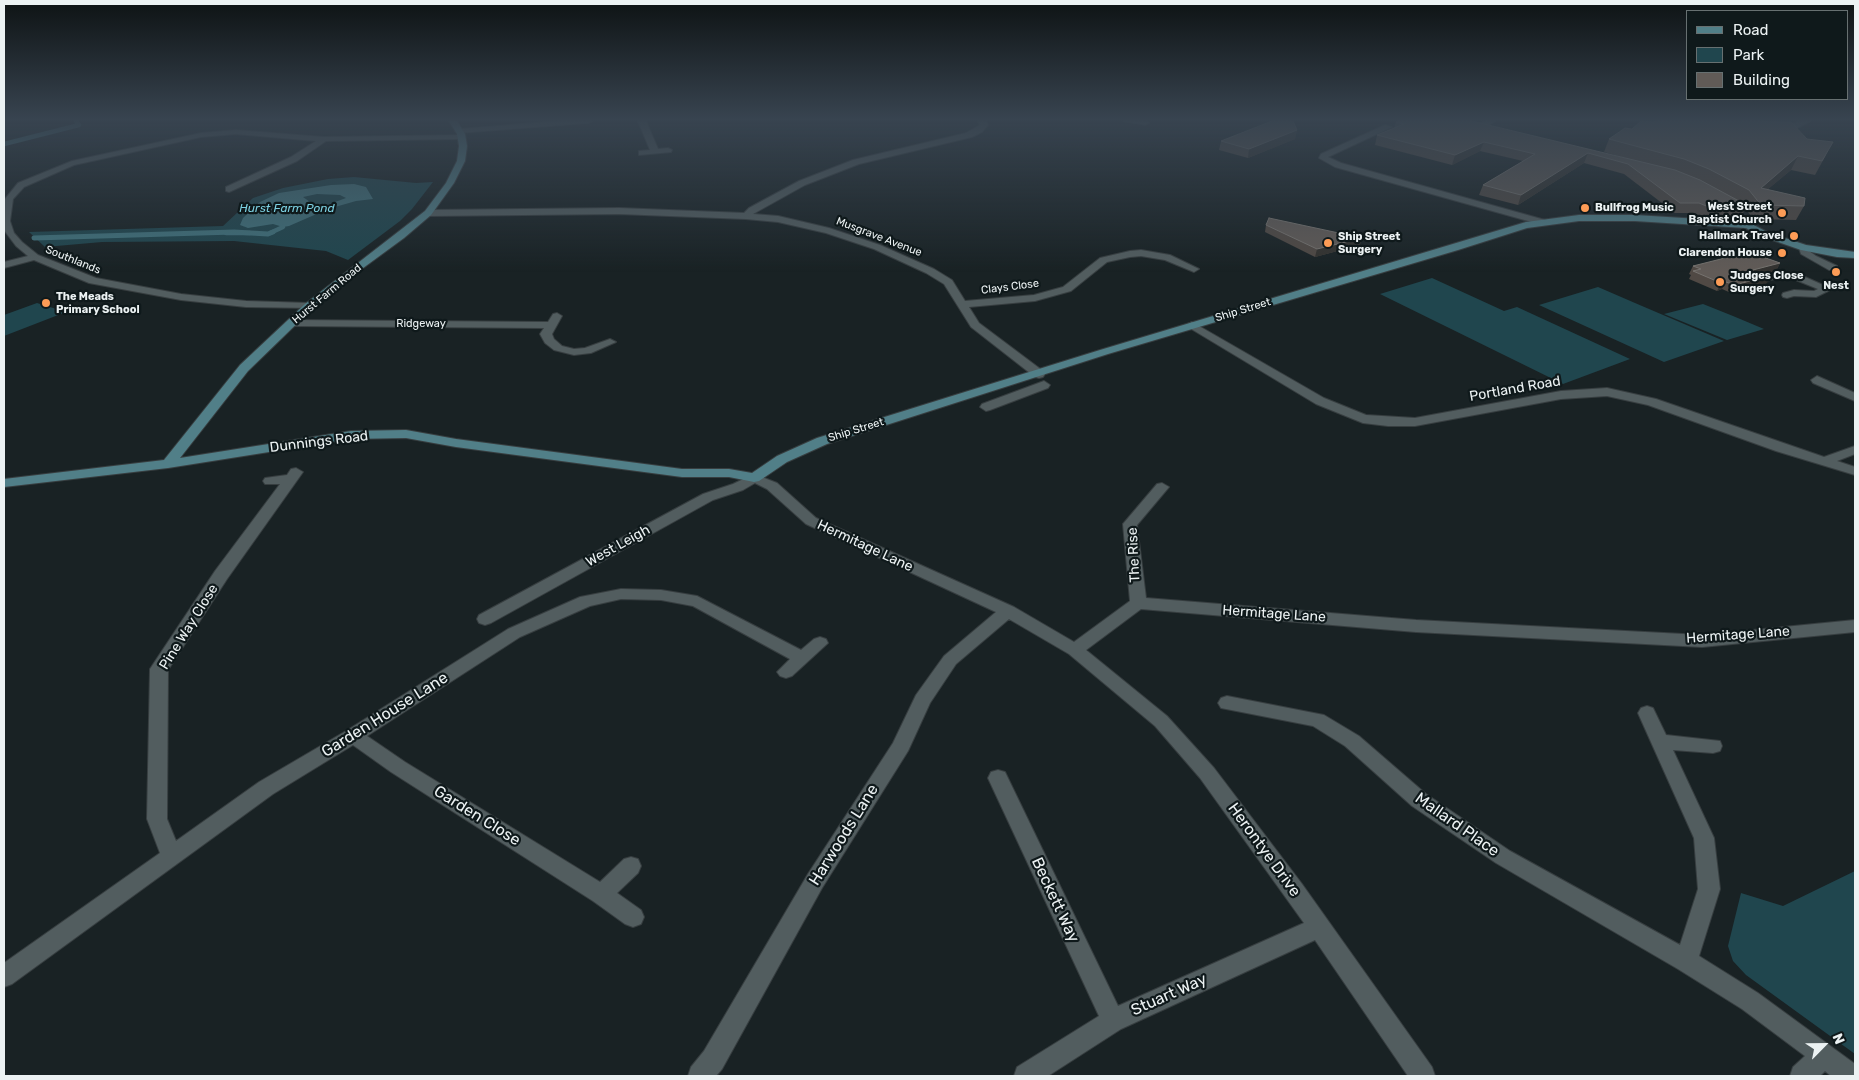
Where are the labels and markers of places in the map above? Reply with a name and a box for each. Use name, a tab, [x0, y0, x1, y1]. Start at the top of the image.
place label: West Street Baptist Church	[1689, 200, 1772, 226]
place label: Bullfrog Music	[1595, 201, 1674, 215]
marker: Bullfrog Music	[1579, 202, 1591, 214]
marker: West Street Baptist Church	[1776, 207, 1788, 219]
place label: Hallmark Travel	[1699, 229, 1784, 243]
place label: Ship Street Surgery	[1338, 230, 1400, 256]
marker: Hallmark Travel	[1788, 230, 1800, 242]
marker: Ship Street Surgery	[1322, 237, 1334, 249]
place label: Clarendon House	[1678, 246, 1772, 260]
marker: Clarendon House	[1776, 247, 1788, 259]
marker: Nest	[1830, 266, 1842, 278]
place label: Judges Close Surgery	[1730, 269, 1803, 295]
marker: Judges Close Surgery	[1714, 276, 1726, 288]
place label: Nest	[1823, 279, 1849, 293]
place label: The Meads Primary School	[56, 290, 140, 316]
marker: The Meads Primary School	[40, 297, 52, 309]

